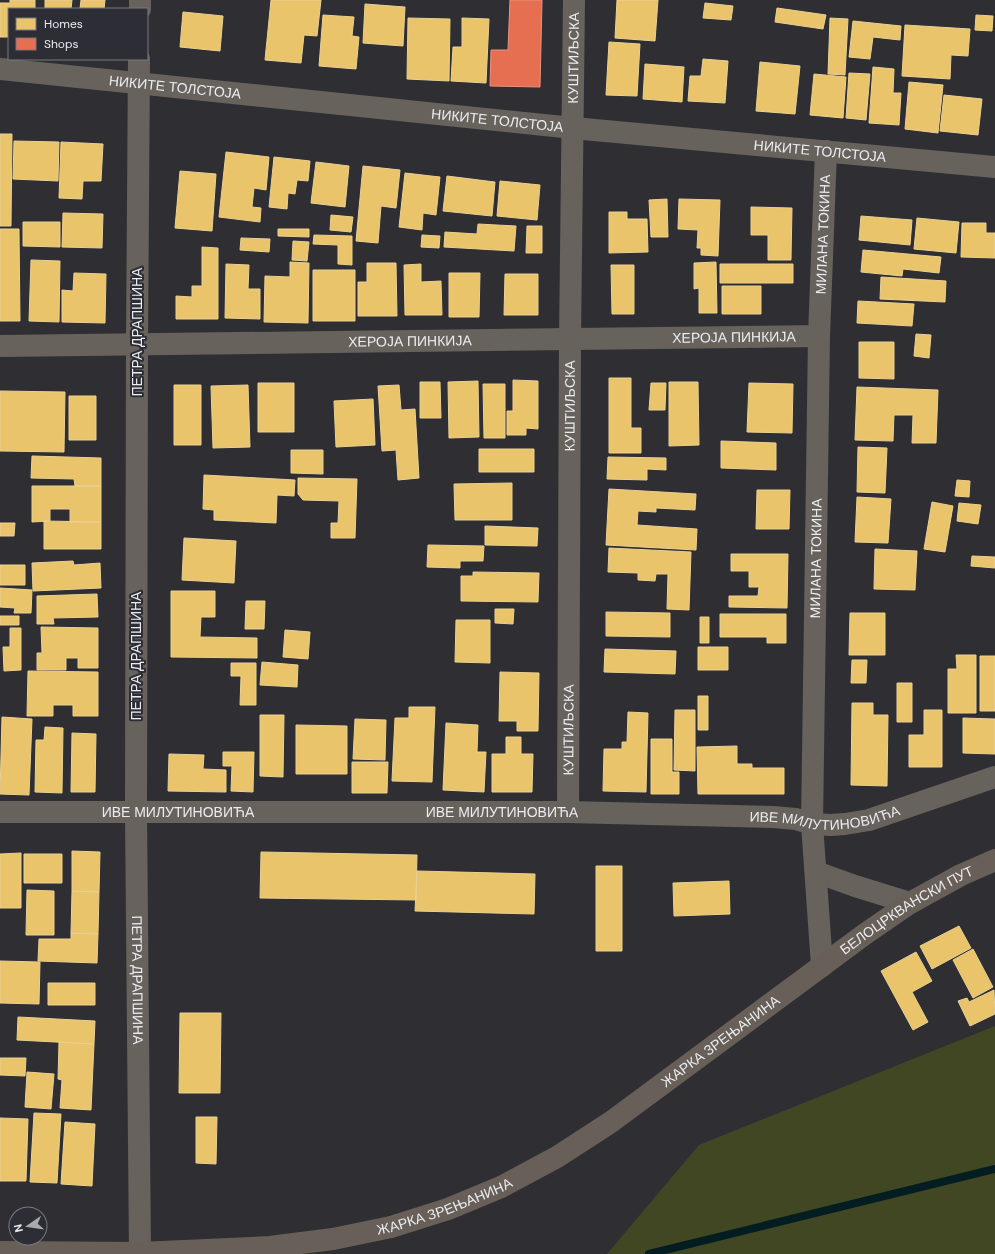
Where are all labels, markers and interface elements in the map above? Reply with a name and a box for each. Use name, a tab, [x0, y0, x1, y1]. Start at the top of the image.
legend	[8, 8, 148, 60]
street label: КУШТИЉСКА	[564, 12, 583, 104]
text: Homes	[44, 16, 83, 32]
text: Shops	[44, 36, 79, 52]
street label: НИКИТЕ ТОЛСТОЈА	[108, 71, 243, 103]
street label: НИКИТЕ ТОЛСТОЈА	[430, 104, 565, 136]
street label: НИКИТЕ ТОЛСТОЈА	[753, 136, 887, 166]
street label: МИЛАНА ТОКИНА	[812, 174, 834, 295]
street label: ПЕТРА ДРАПШИНА	[128, 267, 146, 396]
street label: ХЕРОЈА ПИНКИЈА	[672, 327, 796, 347]
street label: ХЕРОЈА ПИНКИЈА	[348, 331, 472, 351]
street label: КУШТИЉСКА	[561, 360, 579, 452]
street label: МИЛАНА ТОКИНА	[806, 498, 826, 618]
street label: ПЕТРА ДРАПШИНА	[127, 591, 145, 720]
street label: КУШТИЉСКА	[559, 684, 578, 776]
street label: ИВЕ МИЛУТИНОВИЋА	[749, 801, 903, 834]
street label: ИВЕ МИЛУТИНОВИЋА	[102, 803, 255, 821]
street label: ИВЕ МИЛУТИНОВИЋА	[426, 803, 579, 821]
street label: БЕЛОЦРКВАНСКИ ПУТ	[836, 862, 976, 959]
street label: ПЕТРА ДРАПШИНА	[128, 915, 147, 1045]
street label: ЖАРКА ЗРЕЊАНИНА	[657, 991, 784, 1091]
street label: ЖАРКА ЗРЕЊАНИНА	[375, 1173, 516, 1239]
north arrow	[8, 1206, 48, 1246]
text: N	[11, 1223, 26, 1234]

